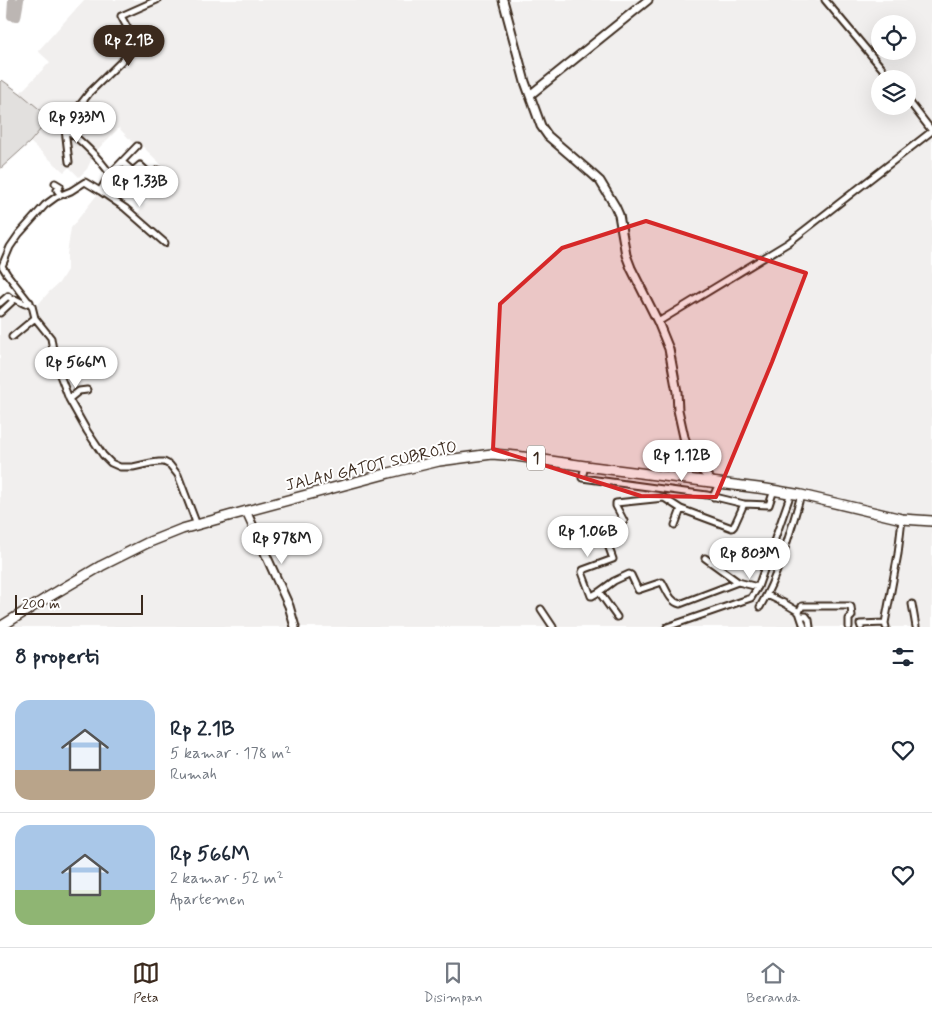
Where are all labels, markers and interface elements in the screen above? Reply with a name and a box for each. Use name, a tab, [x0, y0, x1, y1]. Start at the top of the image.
map controls	[871, 15, 916, 115]
button: locate	[871, 15, 916, 60]
pin: Rp 2.1B	[83, 24, 175, 67]
text: Rp 2.1B	[104, 30, 154, 51]
button: layers	[871, 70, 916, 115]
pin: Rp 933M	[31, 102, 123, 144]
text: Rp 933M	[49, 107, 105, 128]
pin: Rp 1.33B	[88, 166, 192, 208]
text: Rp 1.33B	[112, 171, 168, 192]
pin: Rp 566M	[30, 346, 122, 389]
text: Rp 566M	[46, 352, 106, 373]
street label: JALAN GATOT SUBROTO	[284, 437, 459, 496]
pin: Rp 1.12B	[630, 440, 734, 482]
text: Rp 1.12B	[654, 445, 710, 466]
road number: 1	[527, 446, 545, 470]
pin: Rp 1.06B	[536, 516, 640, 558]
text: Rp 1.06B	[558, 521, 618, 542]
pin: Rp 978M	[236, 522, 328, 565]
text: Rp 978M	[252, 528, 312, 549]
pin: Rp 803M	[704, 538, 796, 580]
text: Rp 803M	[720, 543, 780, 564]
scale bar	[15, 592, 142, 615]
text: 200 m	[22, 595, 60, 613]
text: 8 properti	[15, 643, 99, 671]
icon: filters	[889, 643, 917, 671]
text: Rp 2.1B	[170, 715, 234, 743]
icon: home	[55, 720, 115, 780]
icon: heart	[889, 736, 917, 764]
text: 5 kamar · 178 m²	[170, 743, 291, 764]
text: Rumah	[170, 764, 217, 785]
text: Rp 566M	[170, 840, 250, 868]
icon: home	[55, 845, 115, 905]
icon: heart	[889, 861, 917, 889]
text: 2 kamar · 52 m²	[170, 868, 284, 889]
text: Apartemen	[170, 889, 245, 910]
tab: Peta	[132, 959, 160, 1007]
tab: Disimpan	[424, 959, 483, 1007]
tab: Beranda	[746, 959, 800, 1007]

